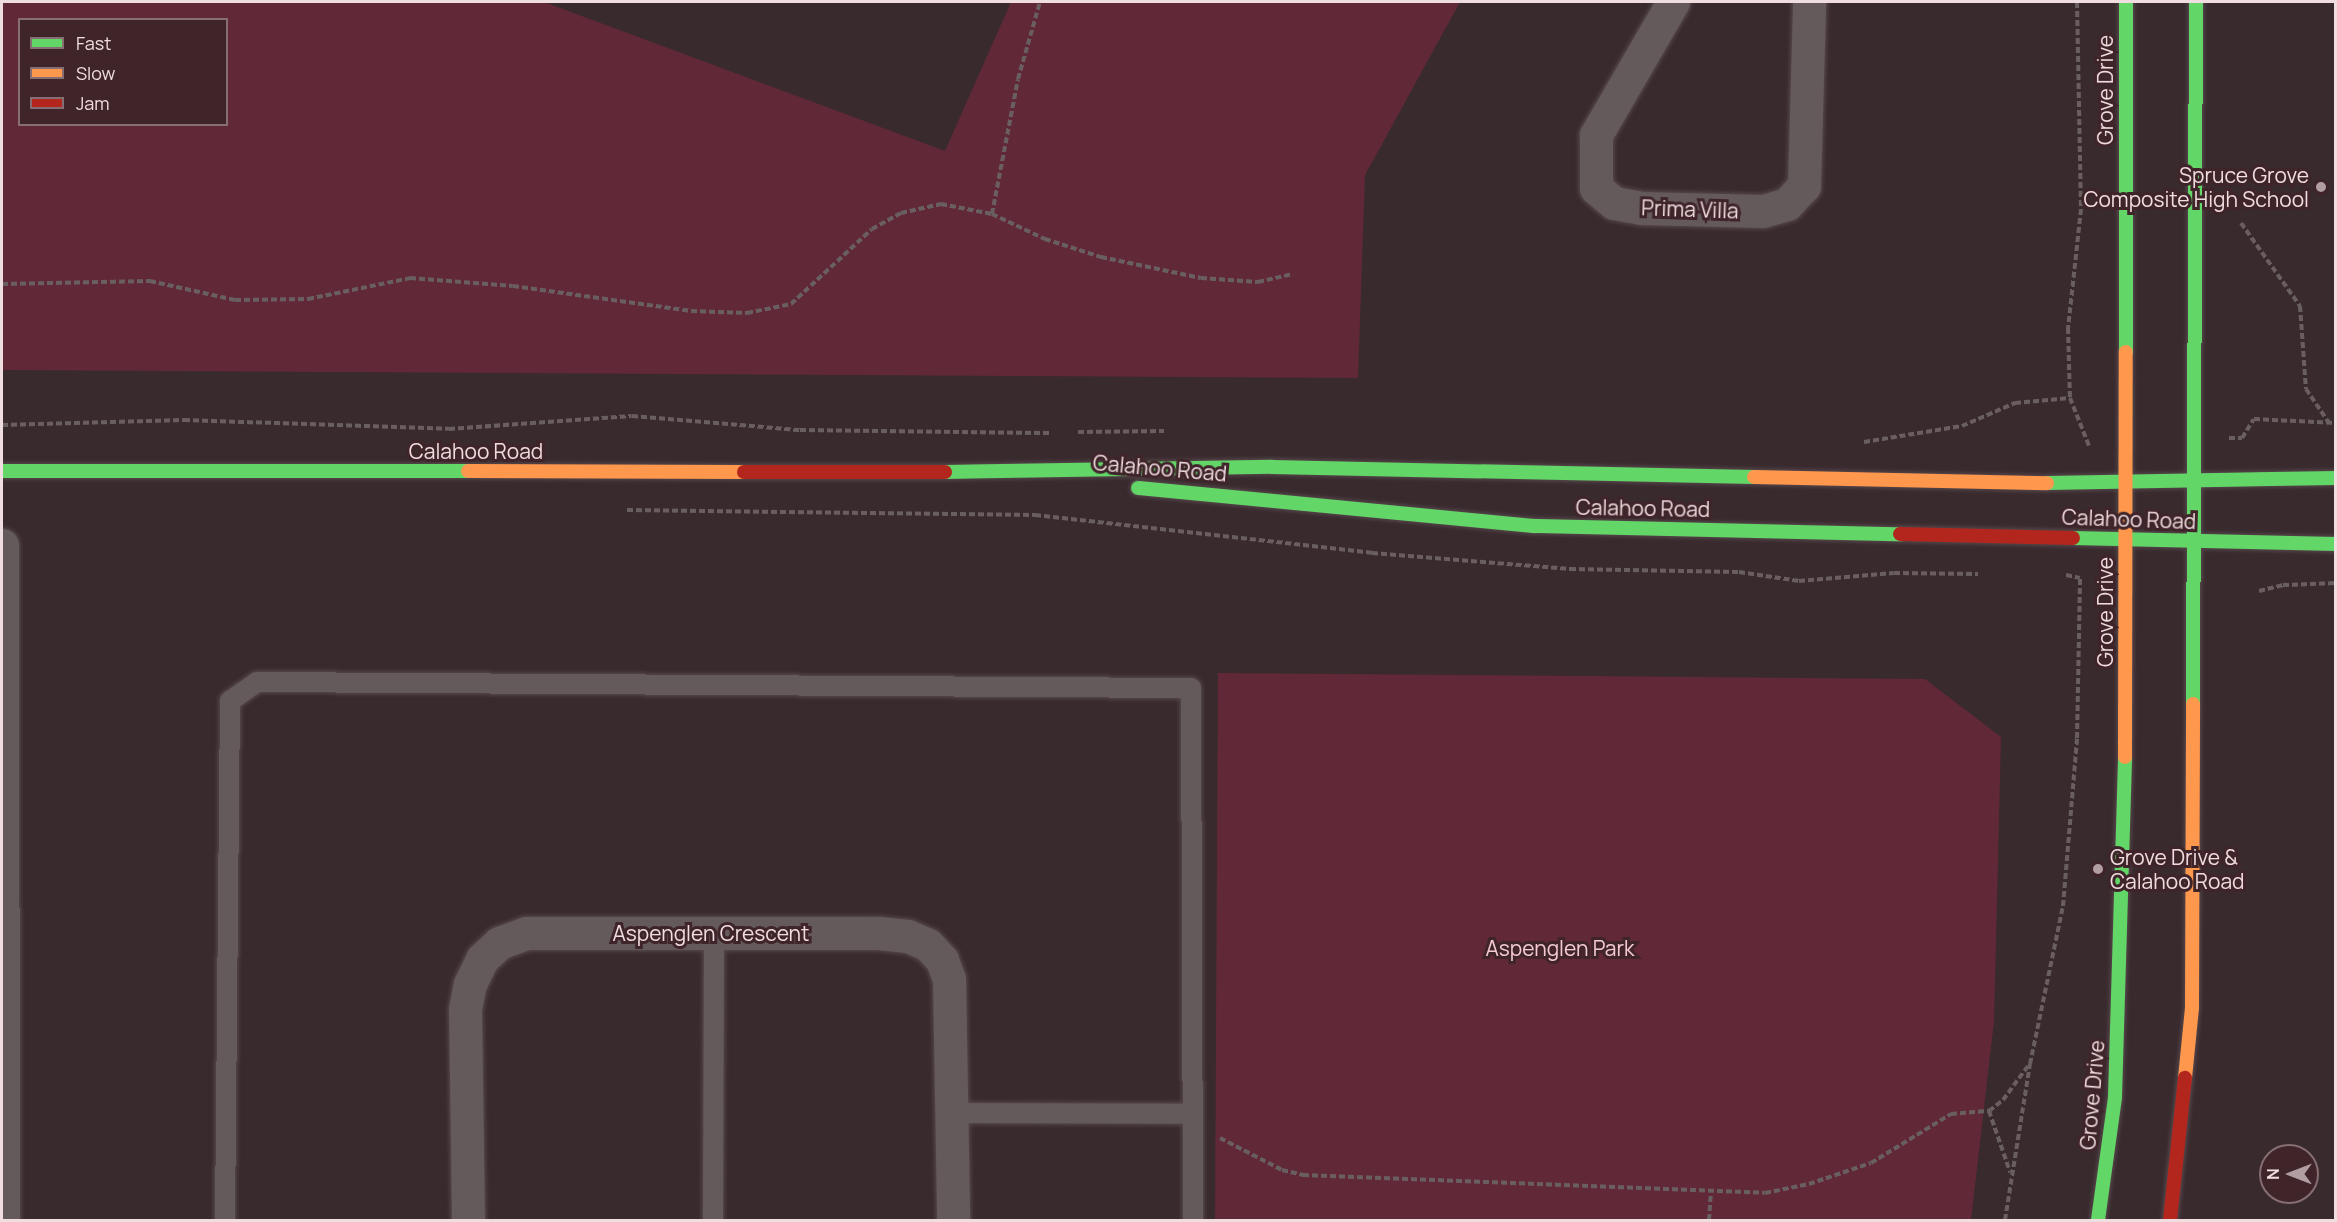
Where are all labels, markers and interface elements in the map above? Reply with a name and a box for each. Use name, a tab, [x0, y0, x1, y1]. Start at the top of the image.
legend	[18, 18, 228, 126]
text: Fast	[76, 31, 111, 55]
street label: Grove Drive	[2092, 35, 2118, 145]
text: Slow	[76, 61, 115, 85]
text: Jam	[76, 91, 110, 115]
place label: Spruce Grove Composite High School	[2083, 162, 2309, 212]
marker: Spruce Grove Composite High School	[2314, 180, 2328, 194]
street label: Prima Villa	[1641, 195, 1739, 223]
street label: Calahoo Road	[409, 438, 543, 464]
street label: Calahoo Road	[1092, 450, 1228, 486]
street label: Calahoo Road	[1576, 494, 1710, 522]
street label: Calahoo Road	[2061, 504, 2197, 534]
street label: Grove Drive	[2092, 557, 2118, 667]
place label: Grove Drive & Calahoo Road	[2110, 844, 2245, 894]
marker: Grove Drive & Calahoo Road	[2091, 862, 2105, 876]
street label: Aspenglen Crescent	[612, 920, 810, 946]
park label: Aspenglen Park	[1485, 935, 1635, 961]
street label: Grove Drive	[2075, 1039, 2109, 1151]
north arrow	[2259, 1144, 2319, 1204]
text: N	[2262, 1168, 2284, 1180]

